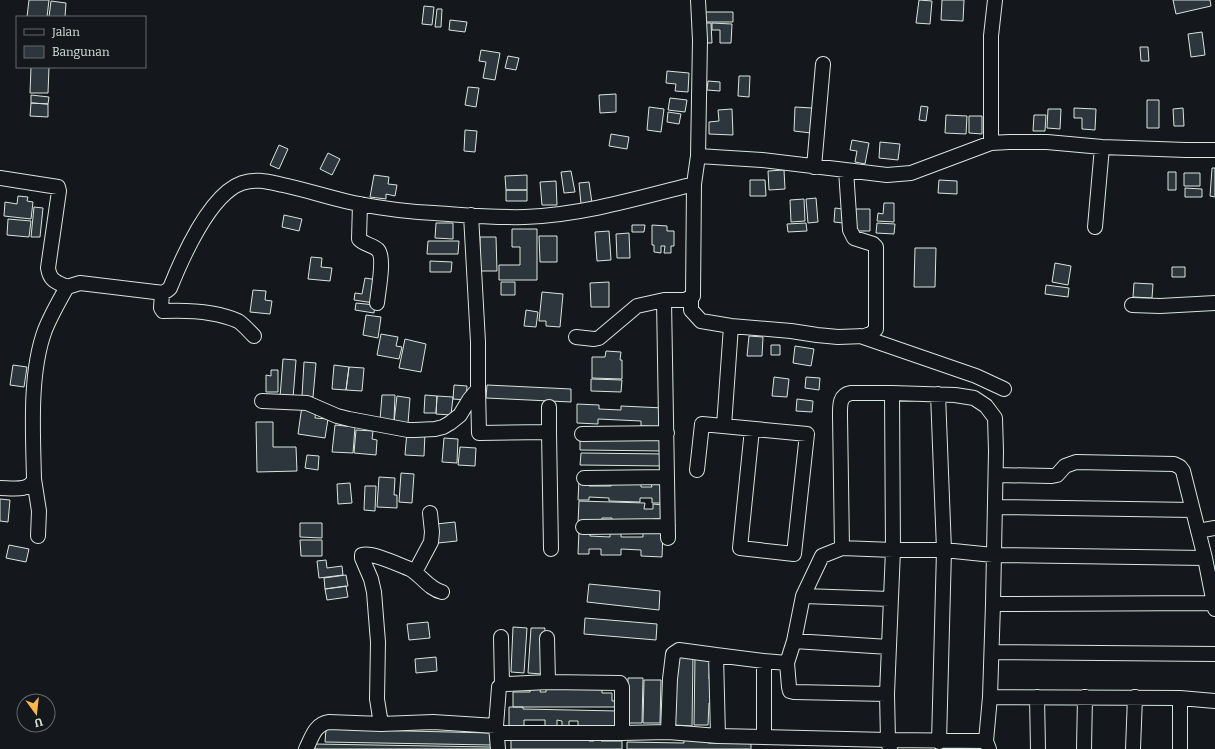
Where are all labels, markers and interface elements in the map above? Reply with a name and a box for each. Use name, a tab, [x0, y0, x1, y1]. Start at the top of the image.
legend	[16, 16, 146, 68]
text: Jalan	[51, 25, 80, 39]
text: Bangunan	[52, 45, 110, 59]
north arrow	[16, 693, 56, 733]
text: U	[33, 715, 44, 730]

